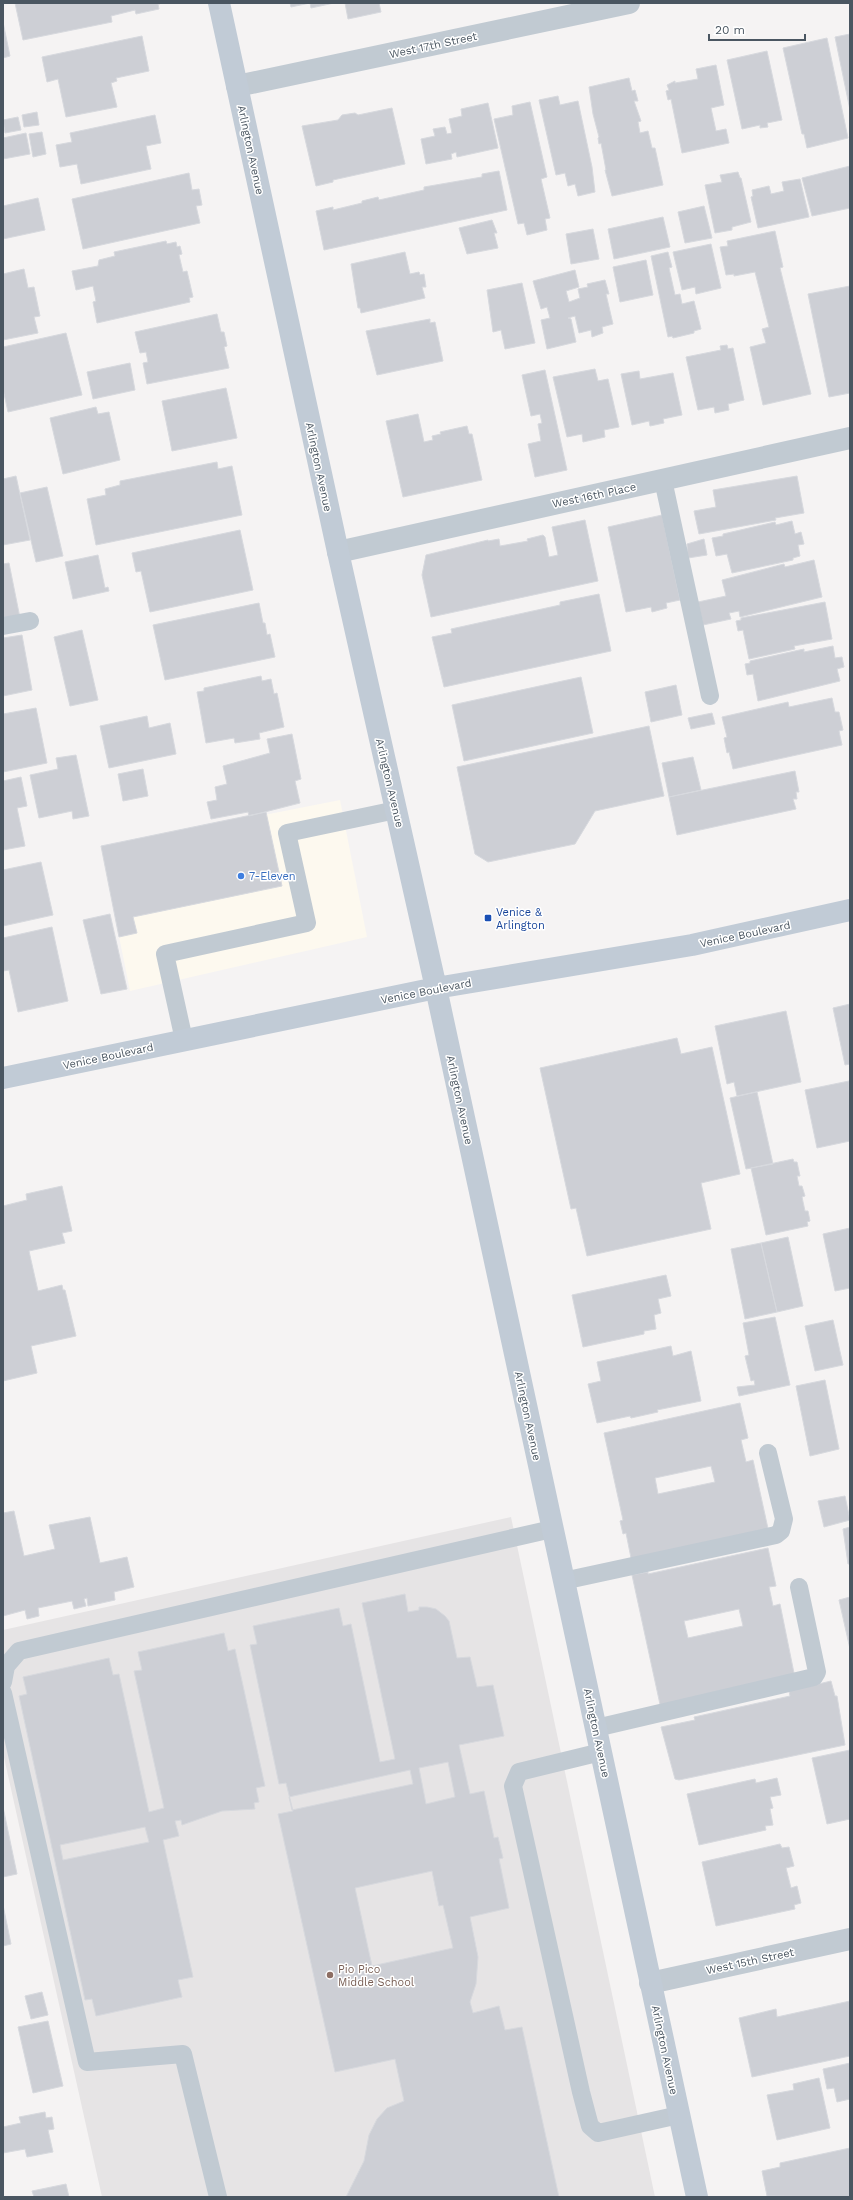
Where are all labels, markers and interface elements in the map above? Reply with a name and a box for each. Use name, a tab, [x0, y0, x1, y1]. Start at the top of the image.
scale bar	[709, 16, 805, 42]
text: 20 m	[715, 23, 745, 37]
street label: West 17th Street	[388, 30, 478, 61]
street label: Arlington Avenue	[235, 104, 266, 196]
street label: Arlington Avenue	[303, 421, 334, 513]
street label: West 16th Place	[551, 480, 637, 511]
street label: Arlington Avenue	[373, 737, 406, 829]
place label: 7-Eleven	[249, 870, 296, 883]
marker: 7-Eleven	[236, 871, 246, 881]
place label: Venice & Arlington	[496, 906, 545, 932]
marker: Venice & Arlington	[483, 913, 493, 923]
street label: Venice Boulevard	[699, 919, 792, 950]
street label: Venice Boulevard	[380, 976, 473, 1007]
street label: Venice Boulevard	[62, 1041, 155, 1072]
street label: Arlington Avenue	[444, 1054, 475, 1146]
street label: Arlington Avenue	[512, 1370, 543, 1462]
street label: Arlington Avenue	[581, 1687, 612, 1779]
street label: West 15th Street	[705, 1946, 796, 1977]
place label: Pio Pico Middle School	[338, 1963, 415, 1989]
marker: Pio Pico Middle School	[325, 1970, 335, 1980]
street label: Arlington Avenue	[649, 2004, 680, 2096]

